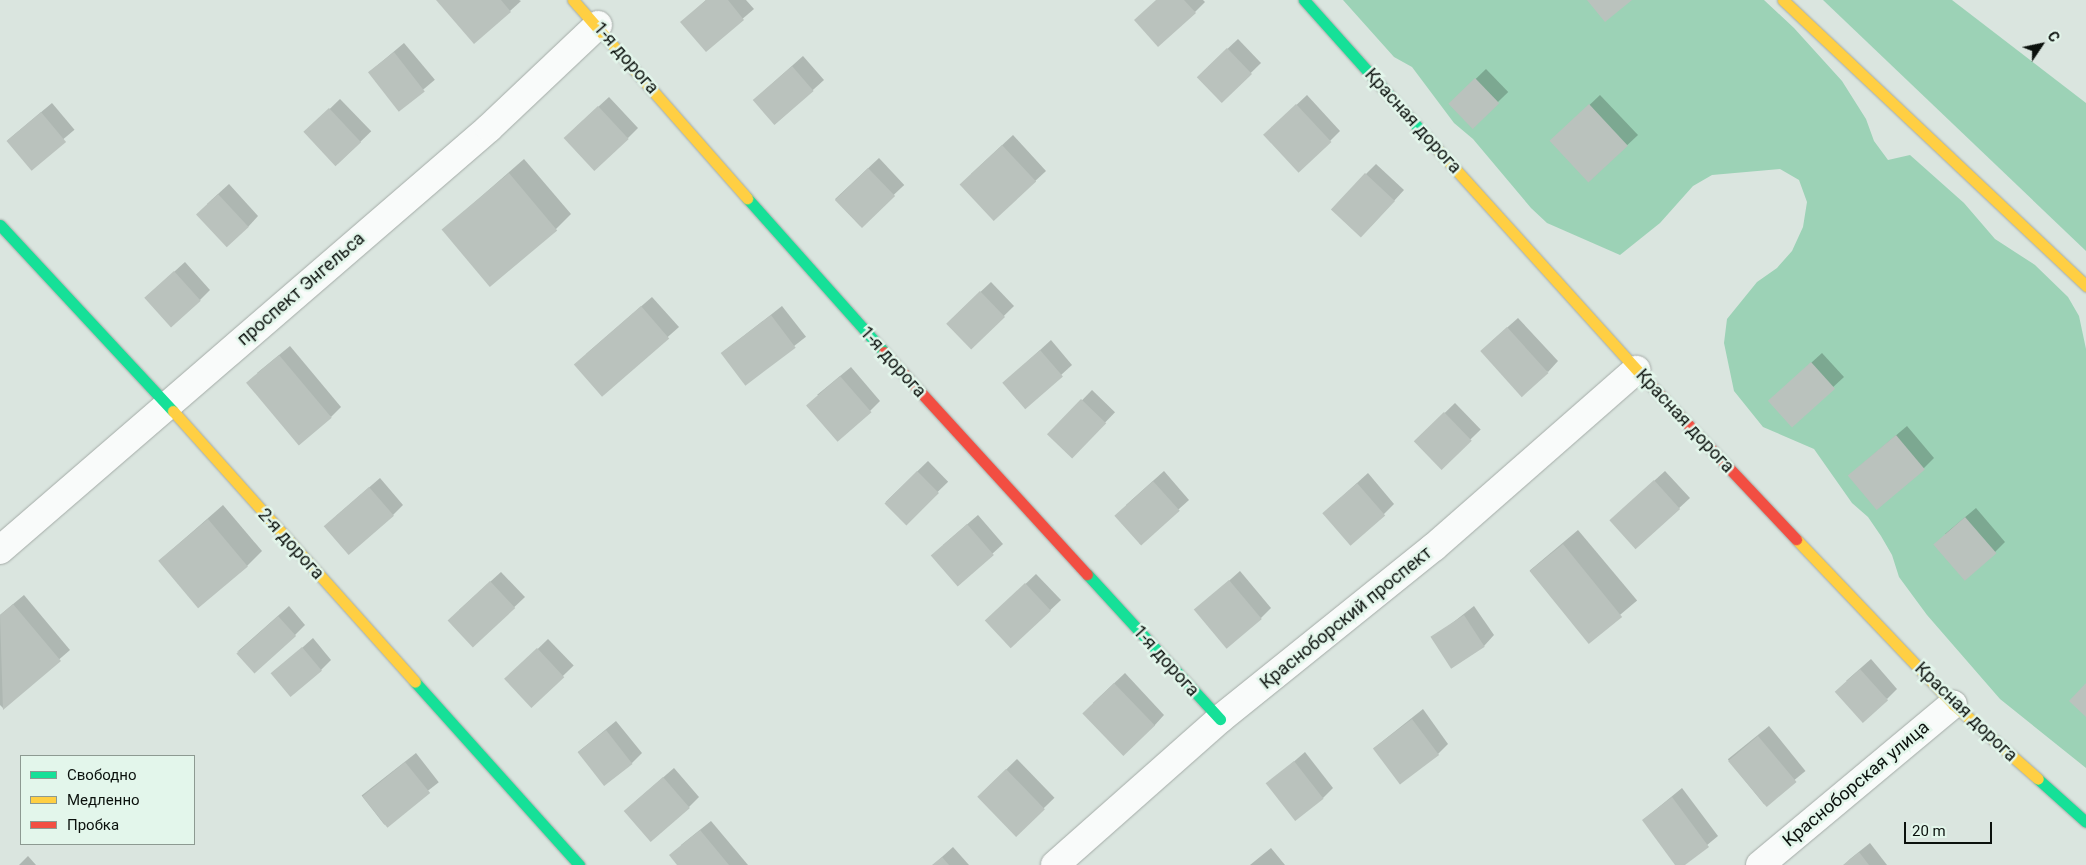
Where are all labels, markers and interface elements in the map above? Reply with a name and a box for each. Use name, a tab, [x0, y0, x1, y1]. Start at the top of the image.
street label: 1-я дорога	[589, 18, 663, 98]
north arrow	[2016, 20, 2066, 70]
text: С	[2044, 28, 2063, 45]
street label: Красная дорога	[1360, 64, 1466, 178]
street label: проспект Энгельса	[233, 228, 369, 350]
street label: 1-я дорога	[855, 322, 931, 402]
street label: Красная дорога	[1631, 365, 1739, 477]
street label: 2-я дорога	[253, 504, 329, 584]
street label: Красноборский проспект	[1256, 542, 1436, 694]
street label: 1-я дорога	[1128, 621, 1204, 701]
street label: Красная дорога	[1910, 658, 2022, 766]
street label: Красноборская улица	[1778, 716, 1934, 852]
legend	[20, 755, 195, 845]
text: Свободно	[67, 766, 136, 784]
text: Медленно	[67, 791, 140, 809]
scale bar	[1906, 812, 1994, 844]
text: Пробка	[67, 816, 119, 834]
text: 20 m	[1912, 822, 1946, 840]

